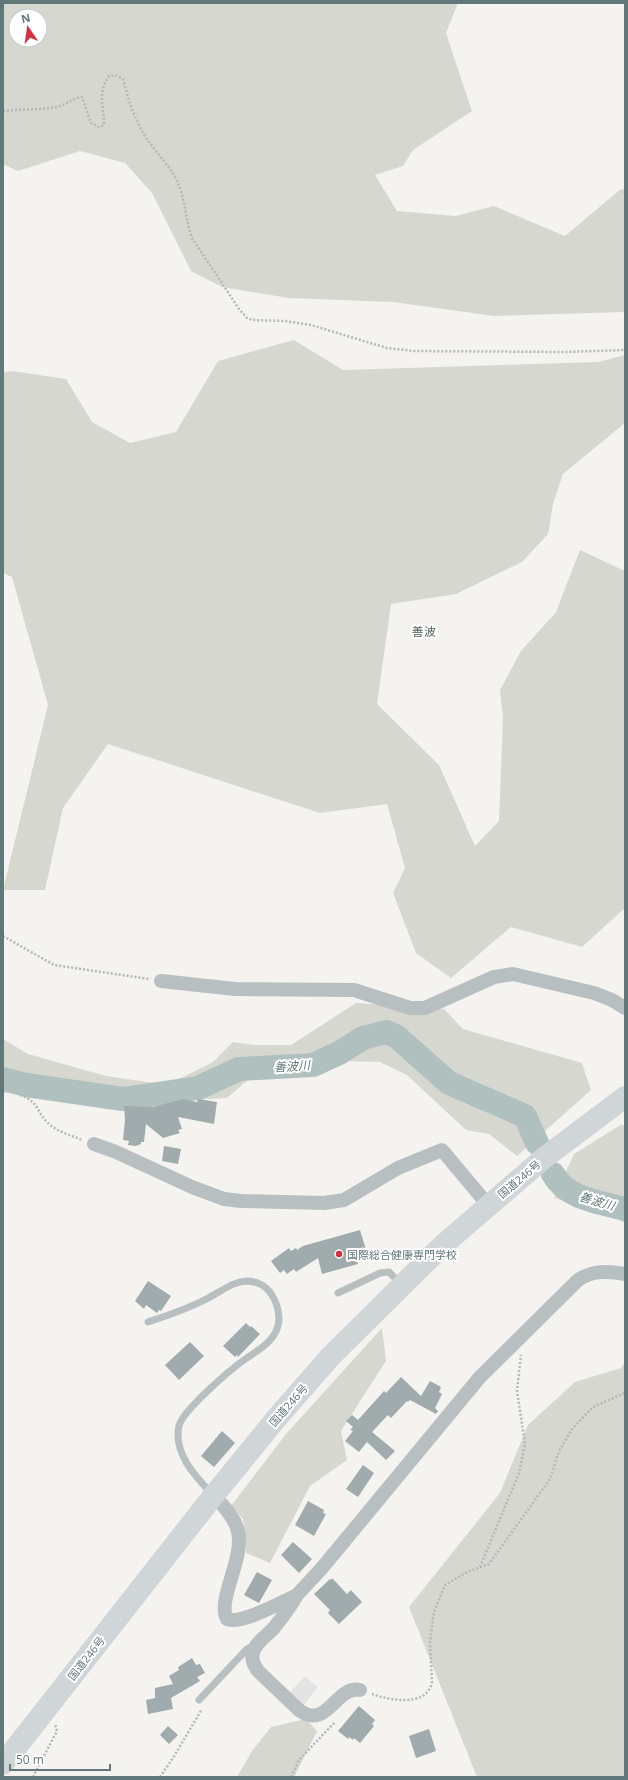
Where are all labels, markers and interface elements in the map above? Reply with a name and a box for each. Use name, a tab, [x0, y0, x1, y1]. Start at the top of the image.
north arrow	[8, 8, 48, 48]
text: N	[20, 9, 32, 26]
district label: 善波	[412, 623, 436, 640]
water label: 善波川	[273, 1056, 313, 1076]
street label: 国道246号	[494, 1157, 544, 1201]
water label: 善波川	[577, 1188, 619, 1215]
place label: 国際総合健康専門学校	[347, 1247, 457, 1262]
marker: 国際総合健康専門学校	[334, 1249, 344, 1259]
street label: 国道246号	[265, 1381, 311, 1429]
street label: 国道246号	[64, 1633, 108, 1683]
scale bar	[10, 1746, 110, 1772]
text: 50 m	[16, 1751, 44, 1768]

